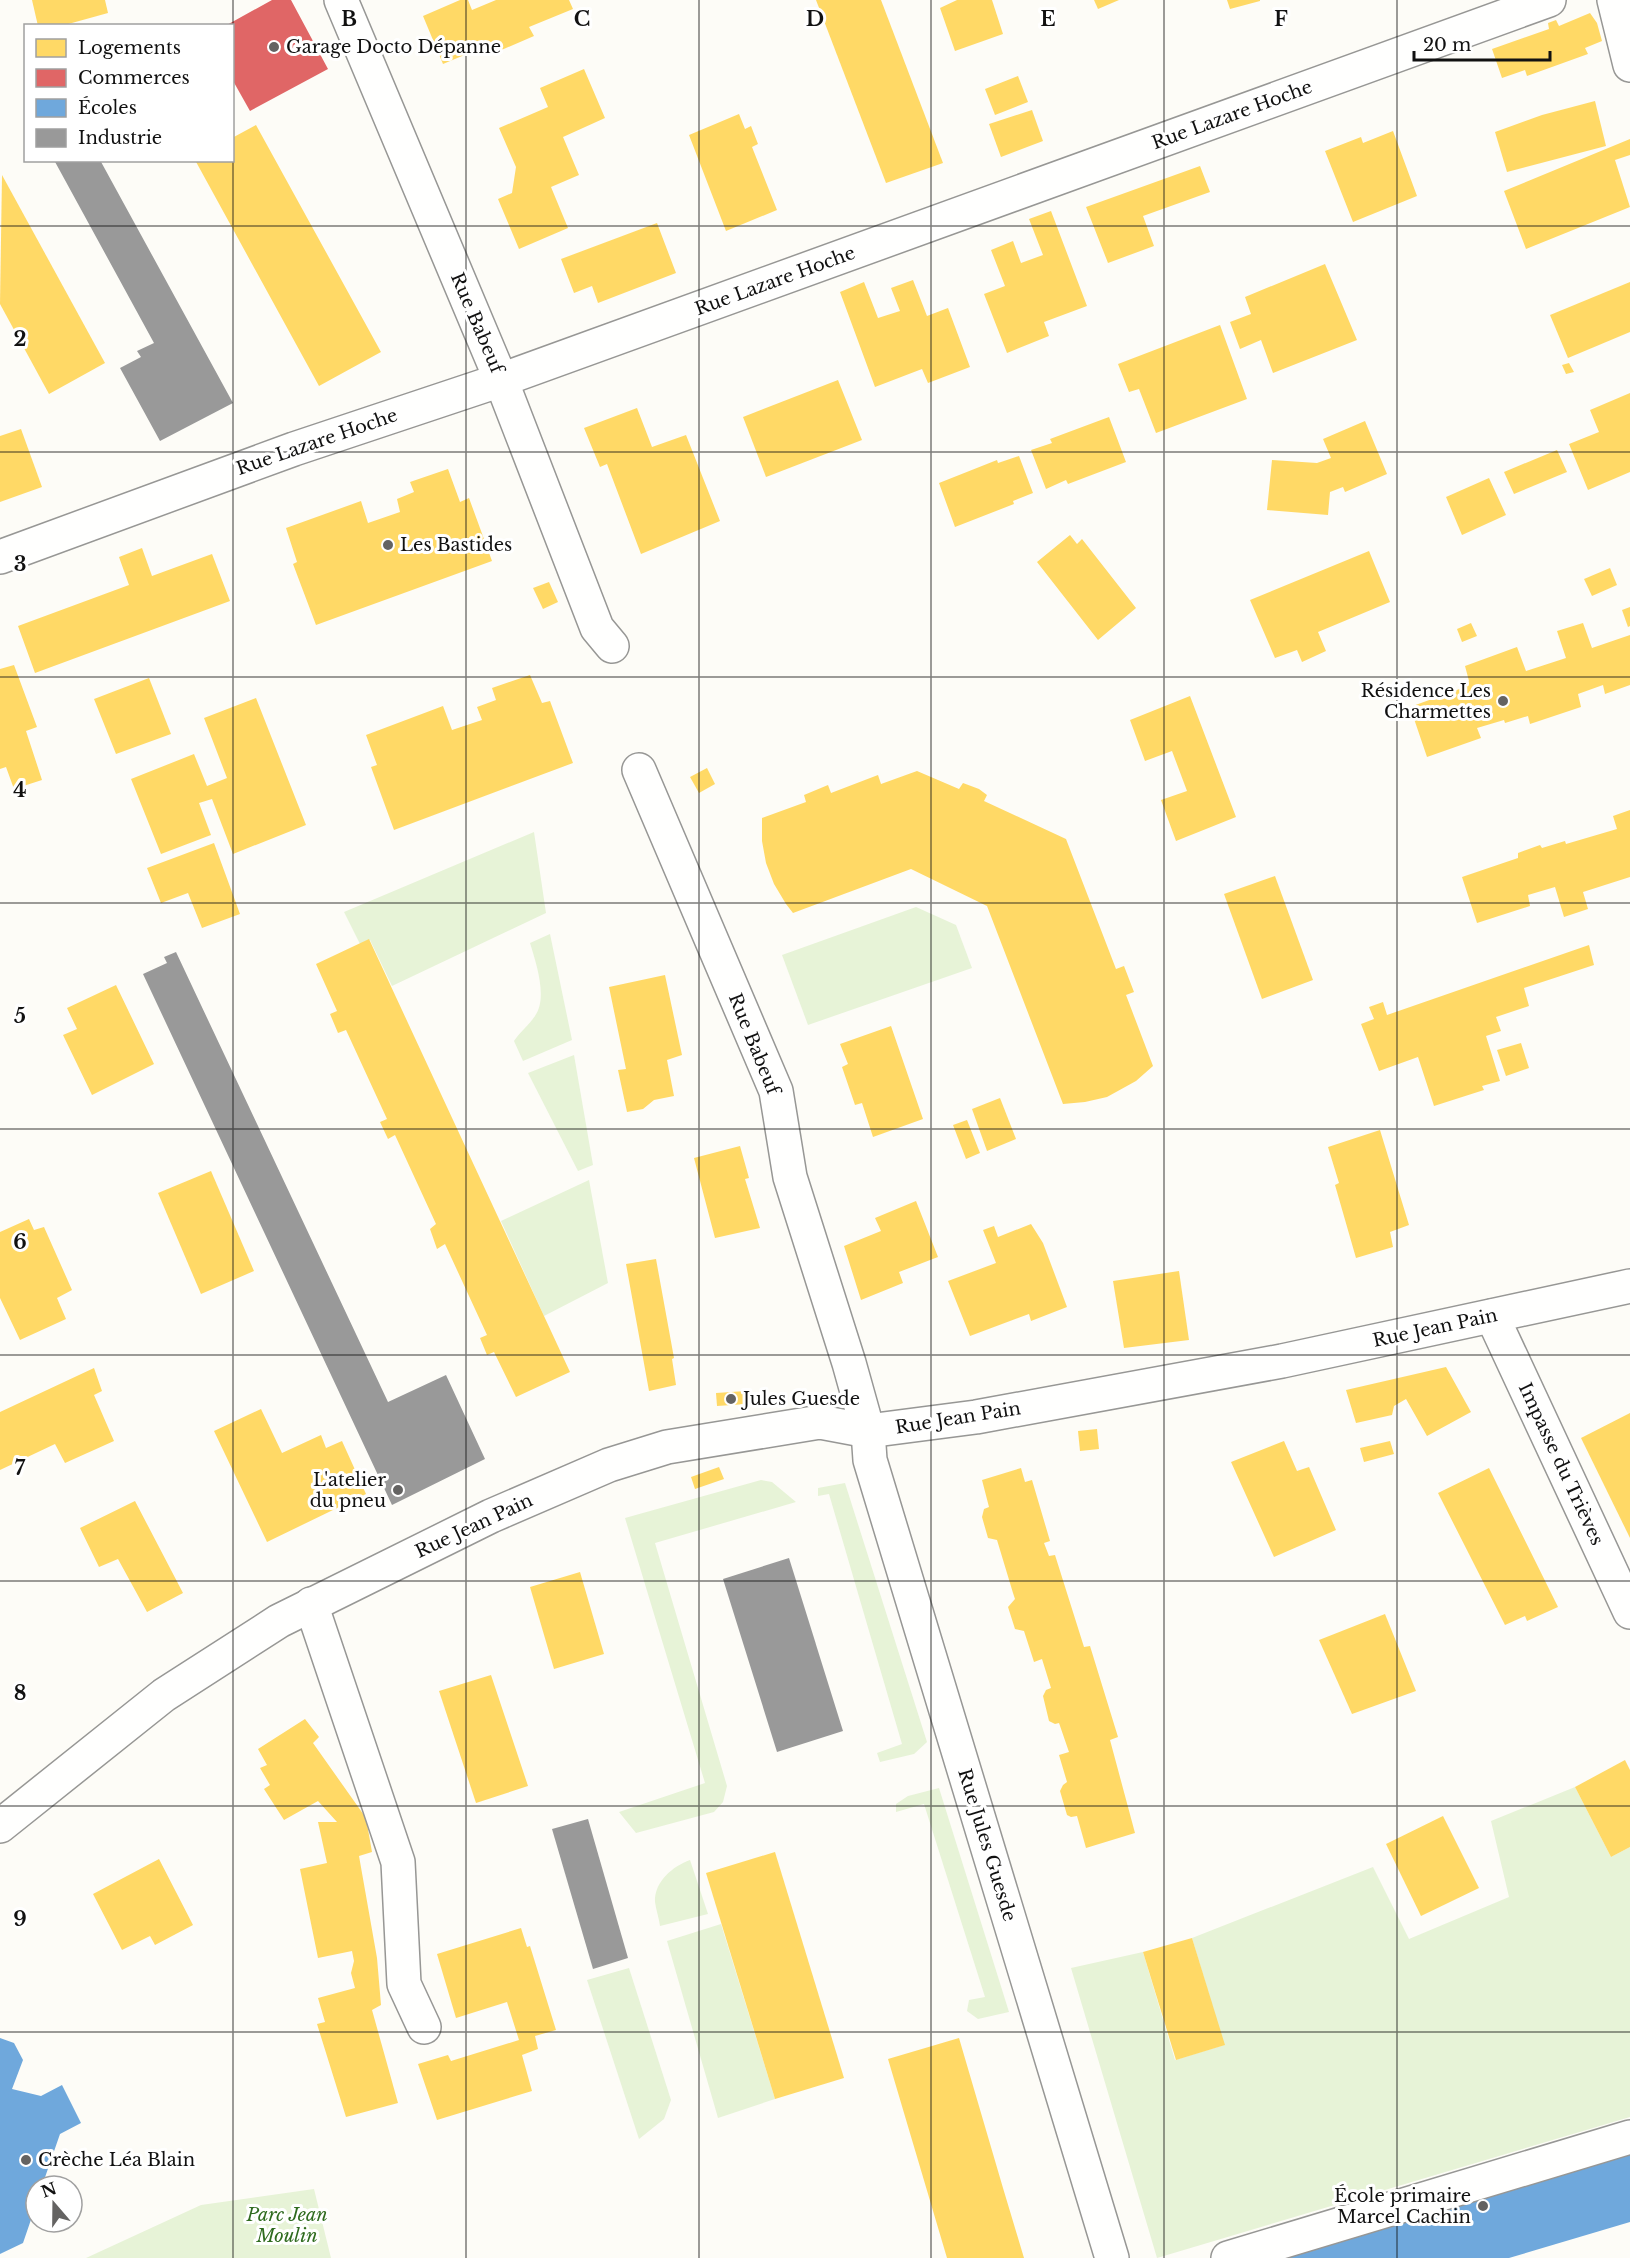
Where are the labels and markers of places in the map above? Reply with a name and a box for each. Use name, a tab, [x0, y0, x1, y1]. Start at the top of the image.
place label: Garage Docto Dépanne	[286, 36, 501, 58]
marker: Garage Docto Dépanne	[267, 40, 281, 54]
place label: Les Bastides	[400, 534, 512, 556]
marker: Les Bastides	[381, 538, 395, 552]
place label: Résidence Les Charmettes	[1361, 680, 1491, 723]
marker: Résidence Les Charmettes	[1496, 694, 1510, 708]
place label: Jules Guesde	[741, 1388, 860, 1410]
marker: Jules Guesde	[724, 1392, 738, 1406]
place label: L'atelier du pneu	[310, 1469, 386, 1512]
marker: L'atelier du pneu	[391, 1483, 405, 1497]
place label: Crèche Léa Blain	[38, 2149, 195, 2171]
marker: Crèche Léa Blain	[19, 2153, 33, 2167]
place label: École primaire Marcel Cachin	[1334, 2184, 1471, 2228]
marker: École primaire Marcel Cachin	[1476, 2199, 1490, 2213]

